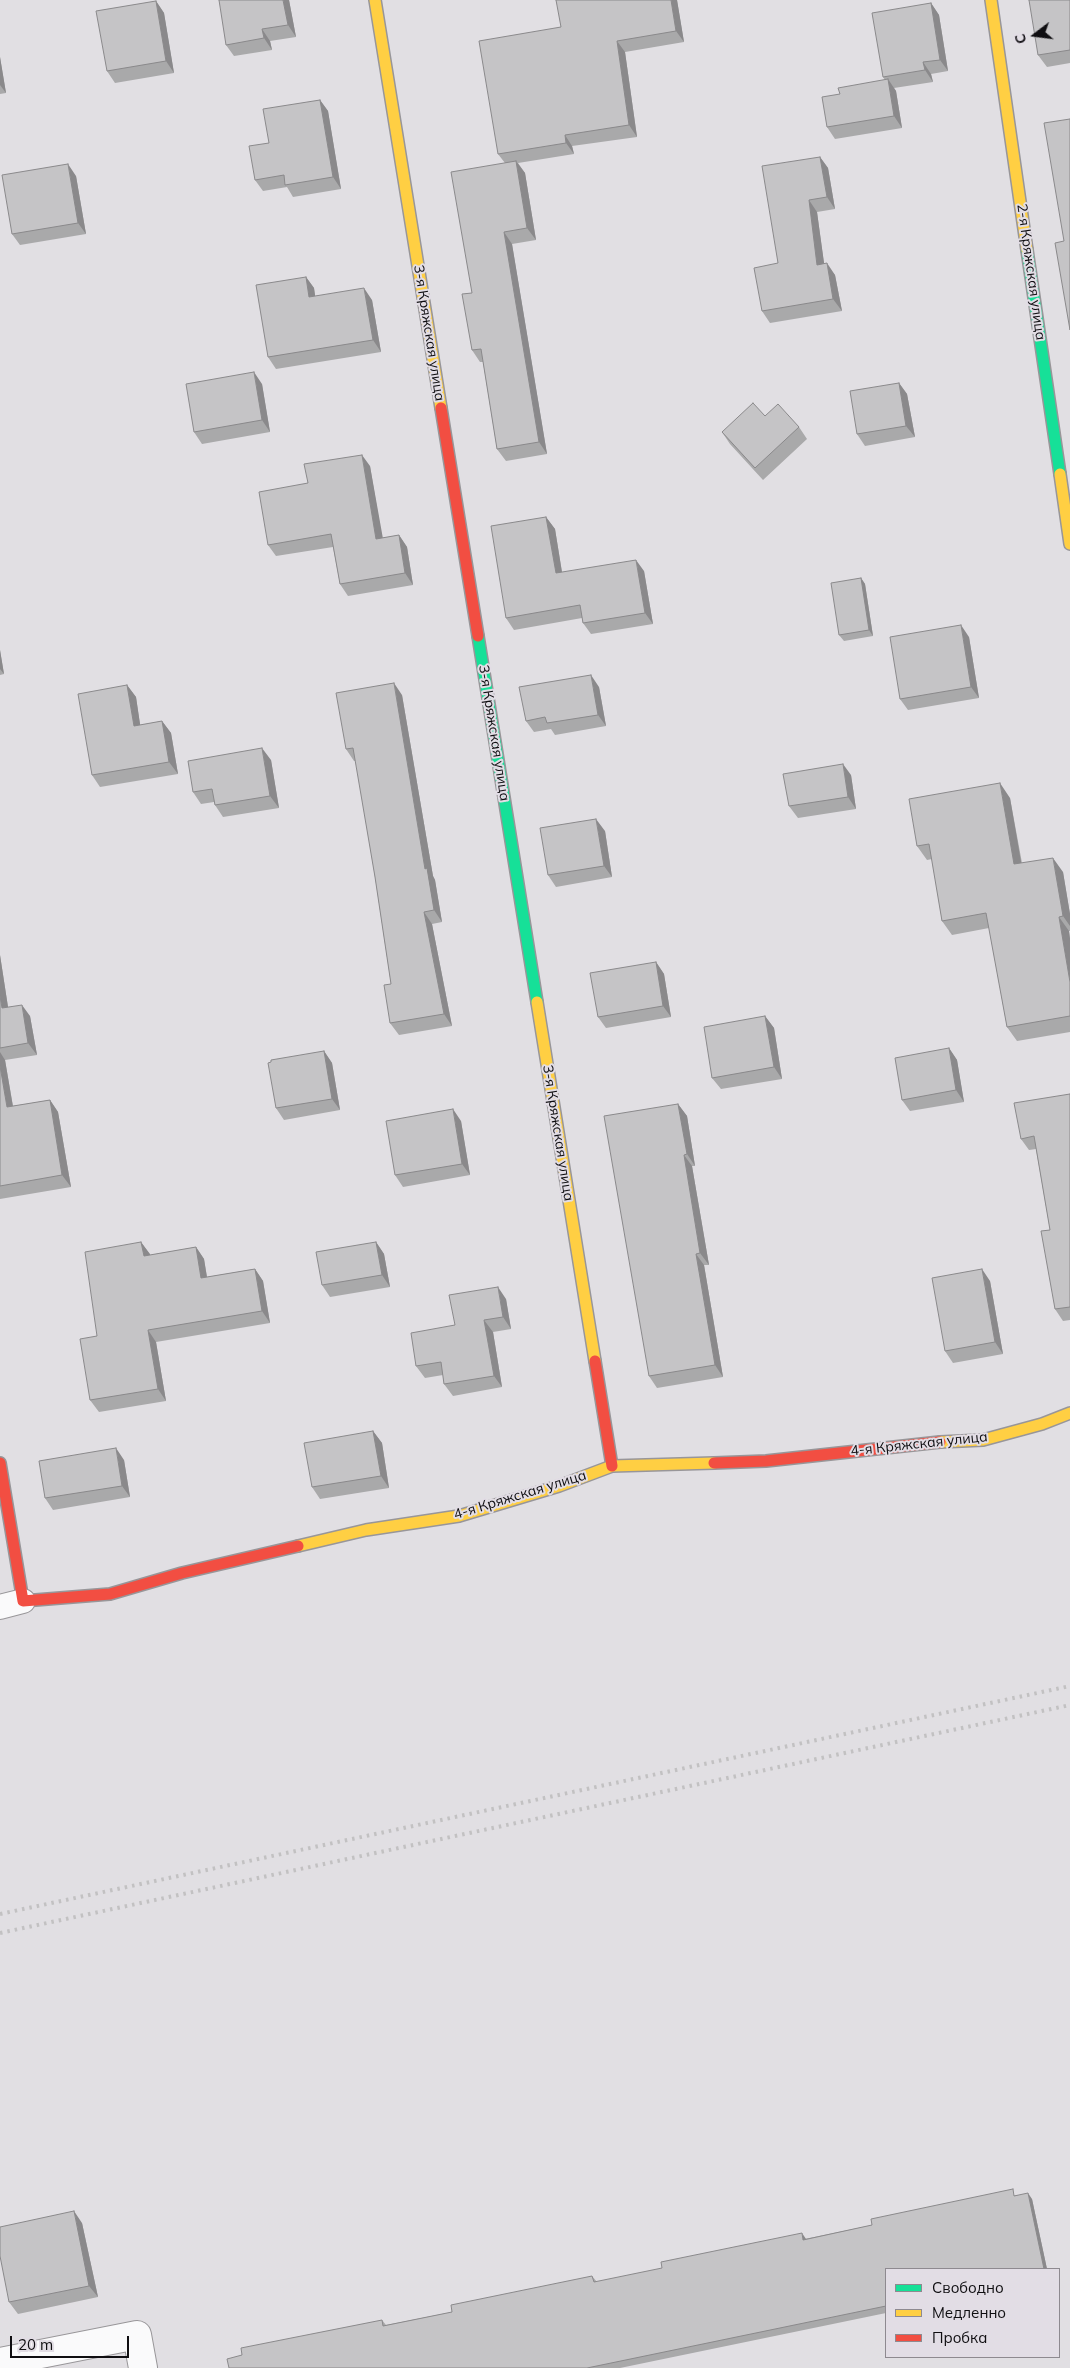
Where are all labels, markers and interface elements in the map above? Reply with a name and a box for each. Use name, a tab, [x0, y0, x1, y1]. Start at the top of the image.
north arrow	[1010, 10, 1060, 60]
text: С	[1011, 32, 1030, 46]
street label: 2-я Кряжская улица	[1013, 203, 1049, 341]
street label: 3-я Кряжская улица	[410, 264, 448, 402]
street label: 3-я Кряжская улица	[475, 664, 513, 802]
street label: 3-я Кряжская улица	[539, 1064, 577, 1202]
street label: 4-я Кряжская улица	[850, 1428, 988, 1460]
street label: 4-я Кряжская улица	[452, 1467, 588, 1523]
legend	[885, 2268, 1060, 2358]
text: Свободно	[932, 2278, 1004, 2297]
text: Медленно	[932, 2303, 1006, 2322]
scale bar	[12, 2326, 131, 2358]
text: Пробка	[932, 2328, 987, 2347]
text: 20 m	[18, 2335, 53, 2354]

